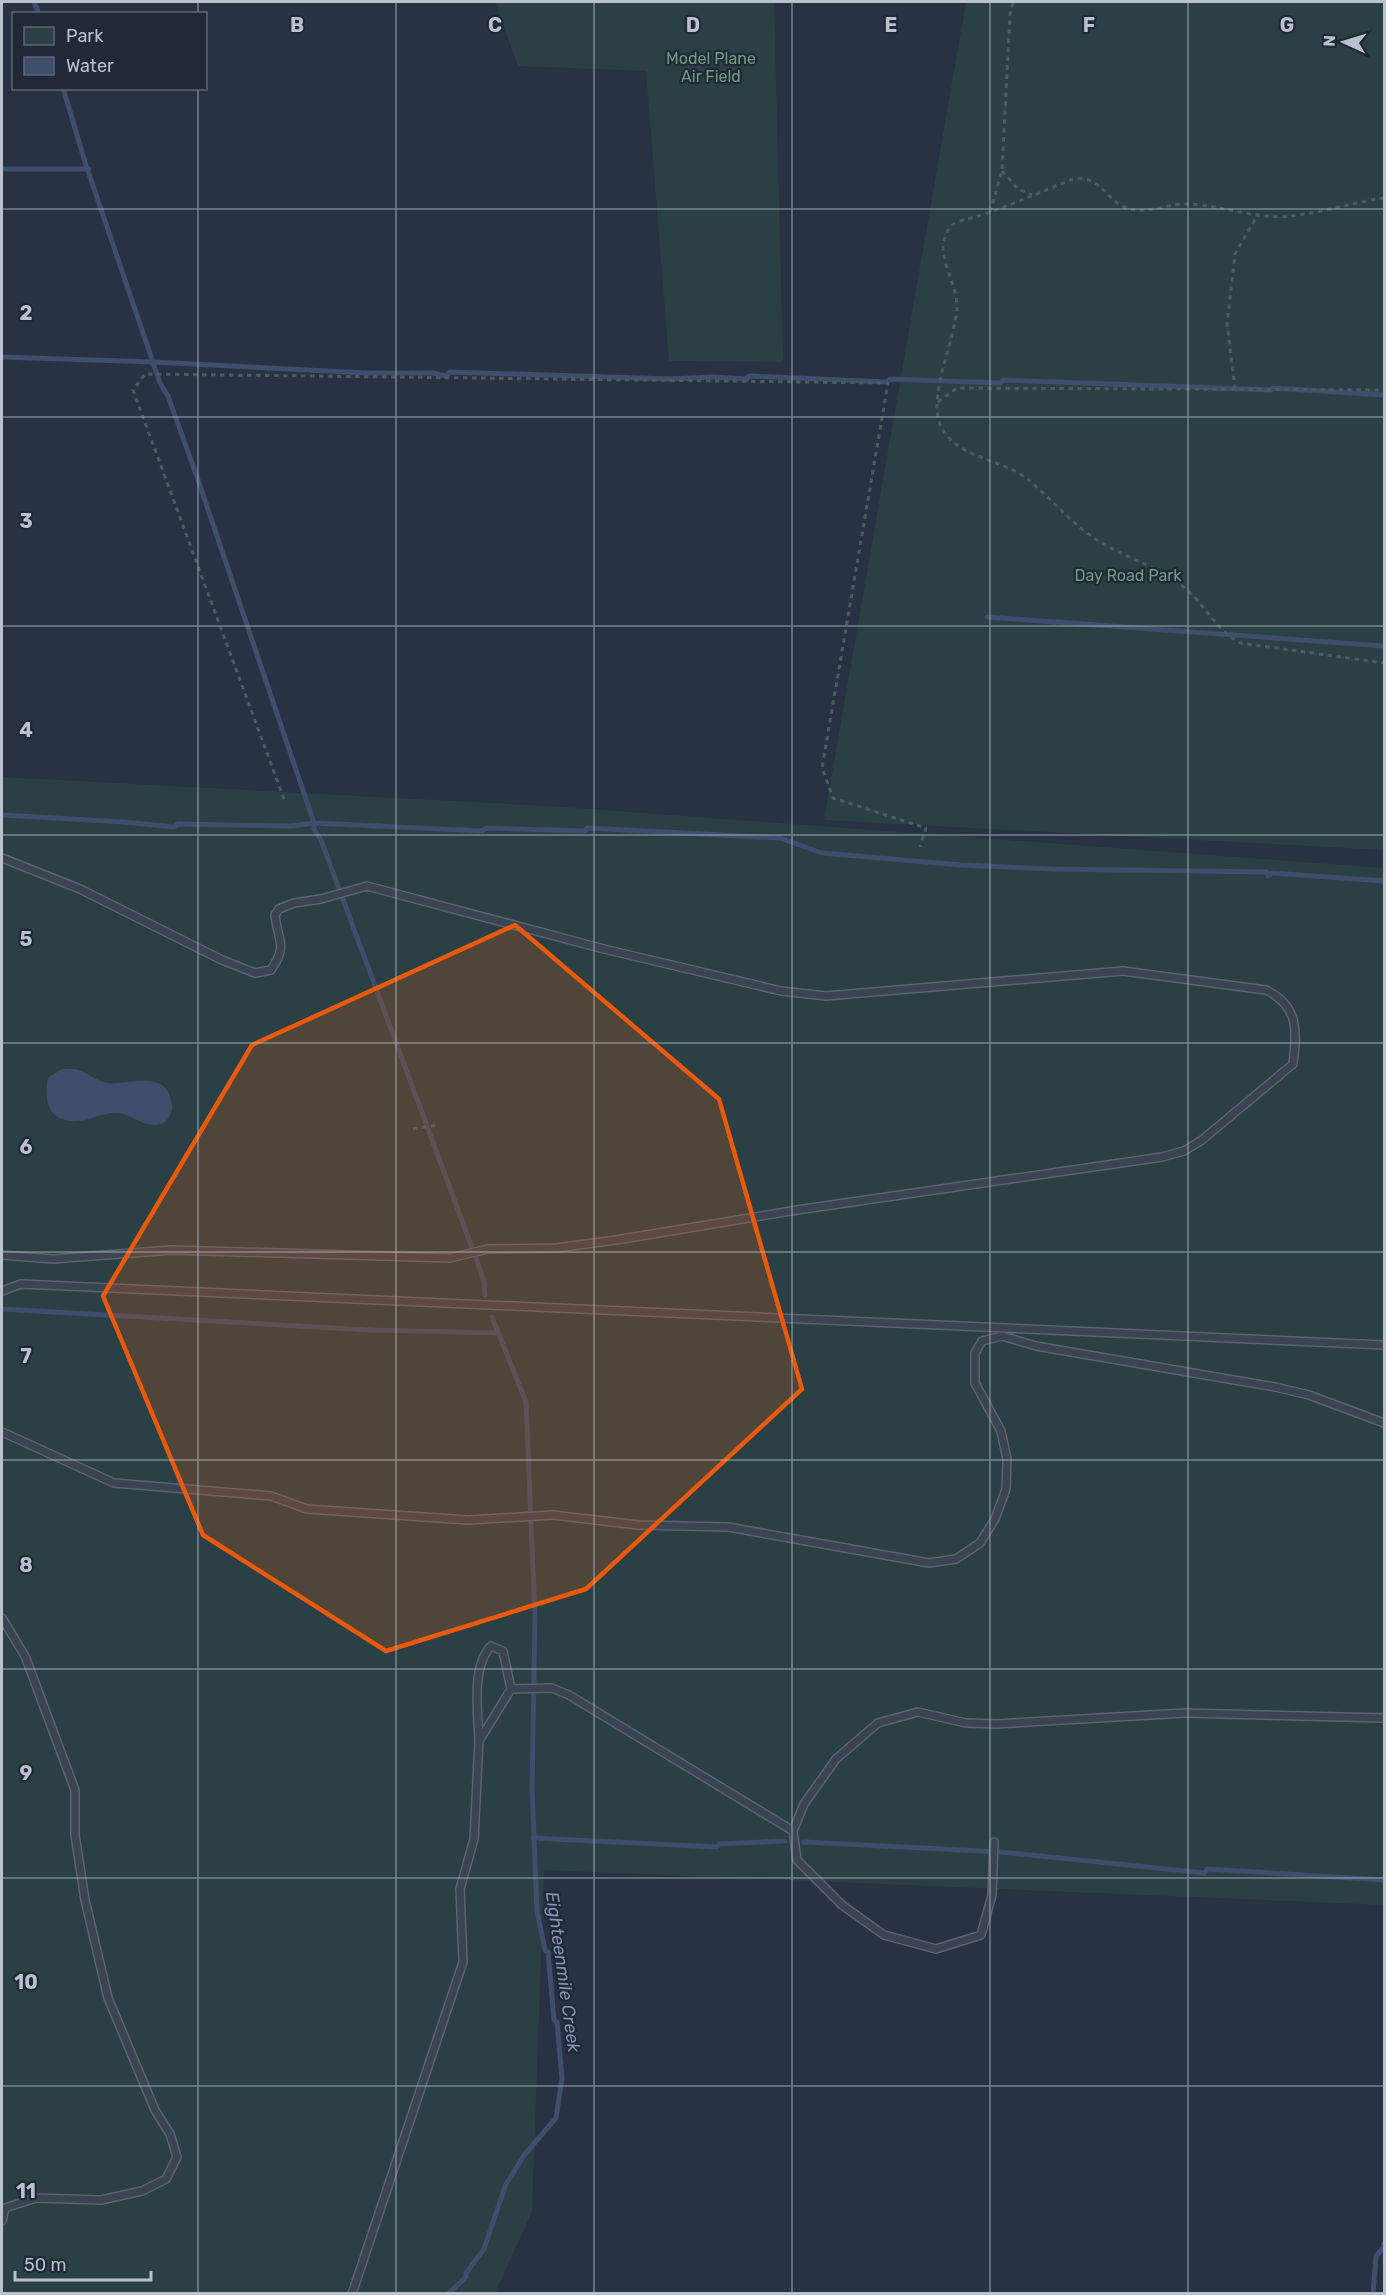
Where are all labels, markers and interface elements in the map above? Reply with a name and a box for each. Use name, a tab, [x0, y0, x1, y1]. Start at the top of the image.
legend	[12, 12, 207, 90]
north arrow	[1314, 12, 1374, 72]
text: B	[290, 13, 304, 37]
text: C	[488, 13, 502, 37]
text: D	[686, 13, 700, 37]
text: E	[885, 13, 897, 37]
text: F	[1083, 13, 1095, 37]
text: G	[1280, 13, 1294, 37]
text: Park	[66, 25, 104, 47]
text: N	[1320, 35, 1339, 47]
park label: Model Plane Air Field	[666, 49, 756, 86]
text: Water	[66, 55, 114, 77]
text: 2	[20, 301, 33, 325]
text: 3	[19, 509, 33, 533]
park label: Day Road Park	[1074, 566, 1182, 585]
text: 4	[19, 718, 33, 742]
text: 5	[20, 927, 33, 951]
text: 6	[19, 1135, 33, 1159]
text: 7	[20, 1344, 32, 1368]
text: 8	[19, 1553, 33, 1577]
text: 9	[20, 1761, 33, 1785]
water label: Eighteenmile Creek	[541, 1890, 585, 2054]
text: 10	[14, 1970, 38, 1994]
text: 11	[16, 2179, 36, 2203]
scale bar	[15, 2244, 152, 2282]
text: 50 m	[24, 2254, 67, 2276]

